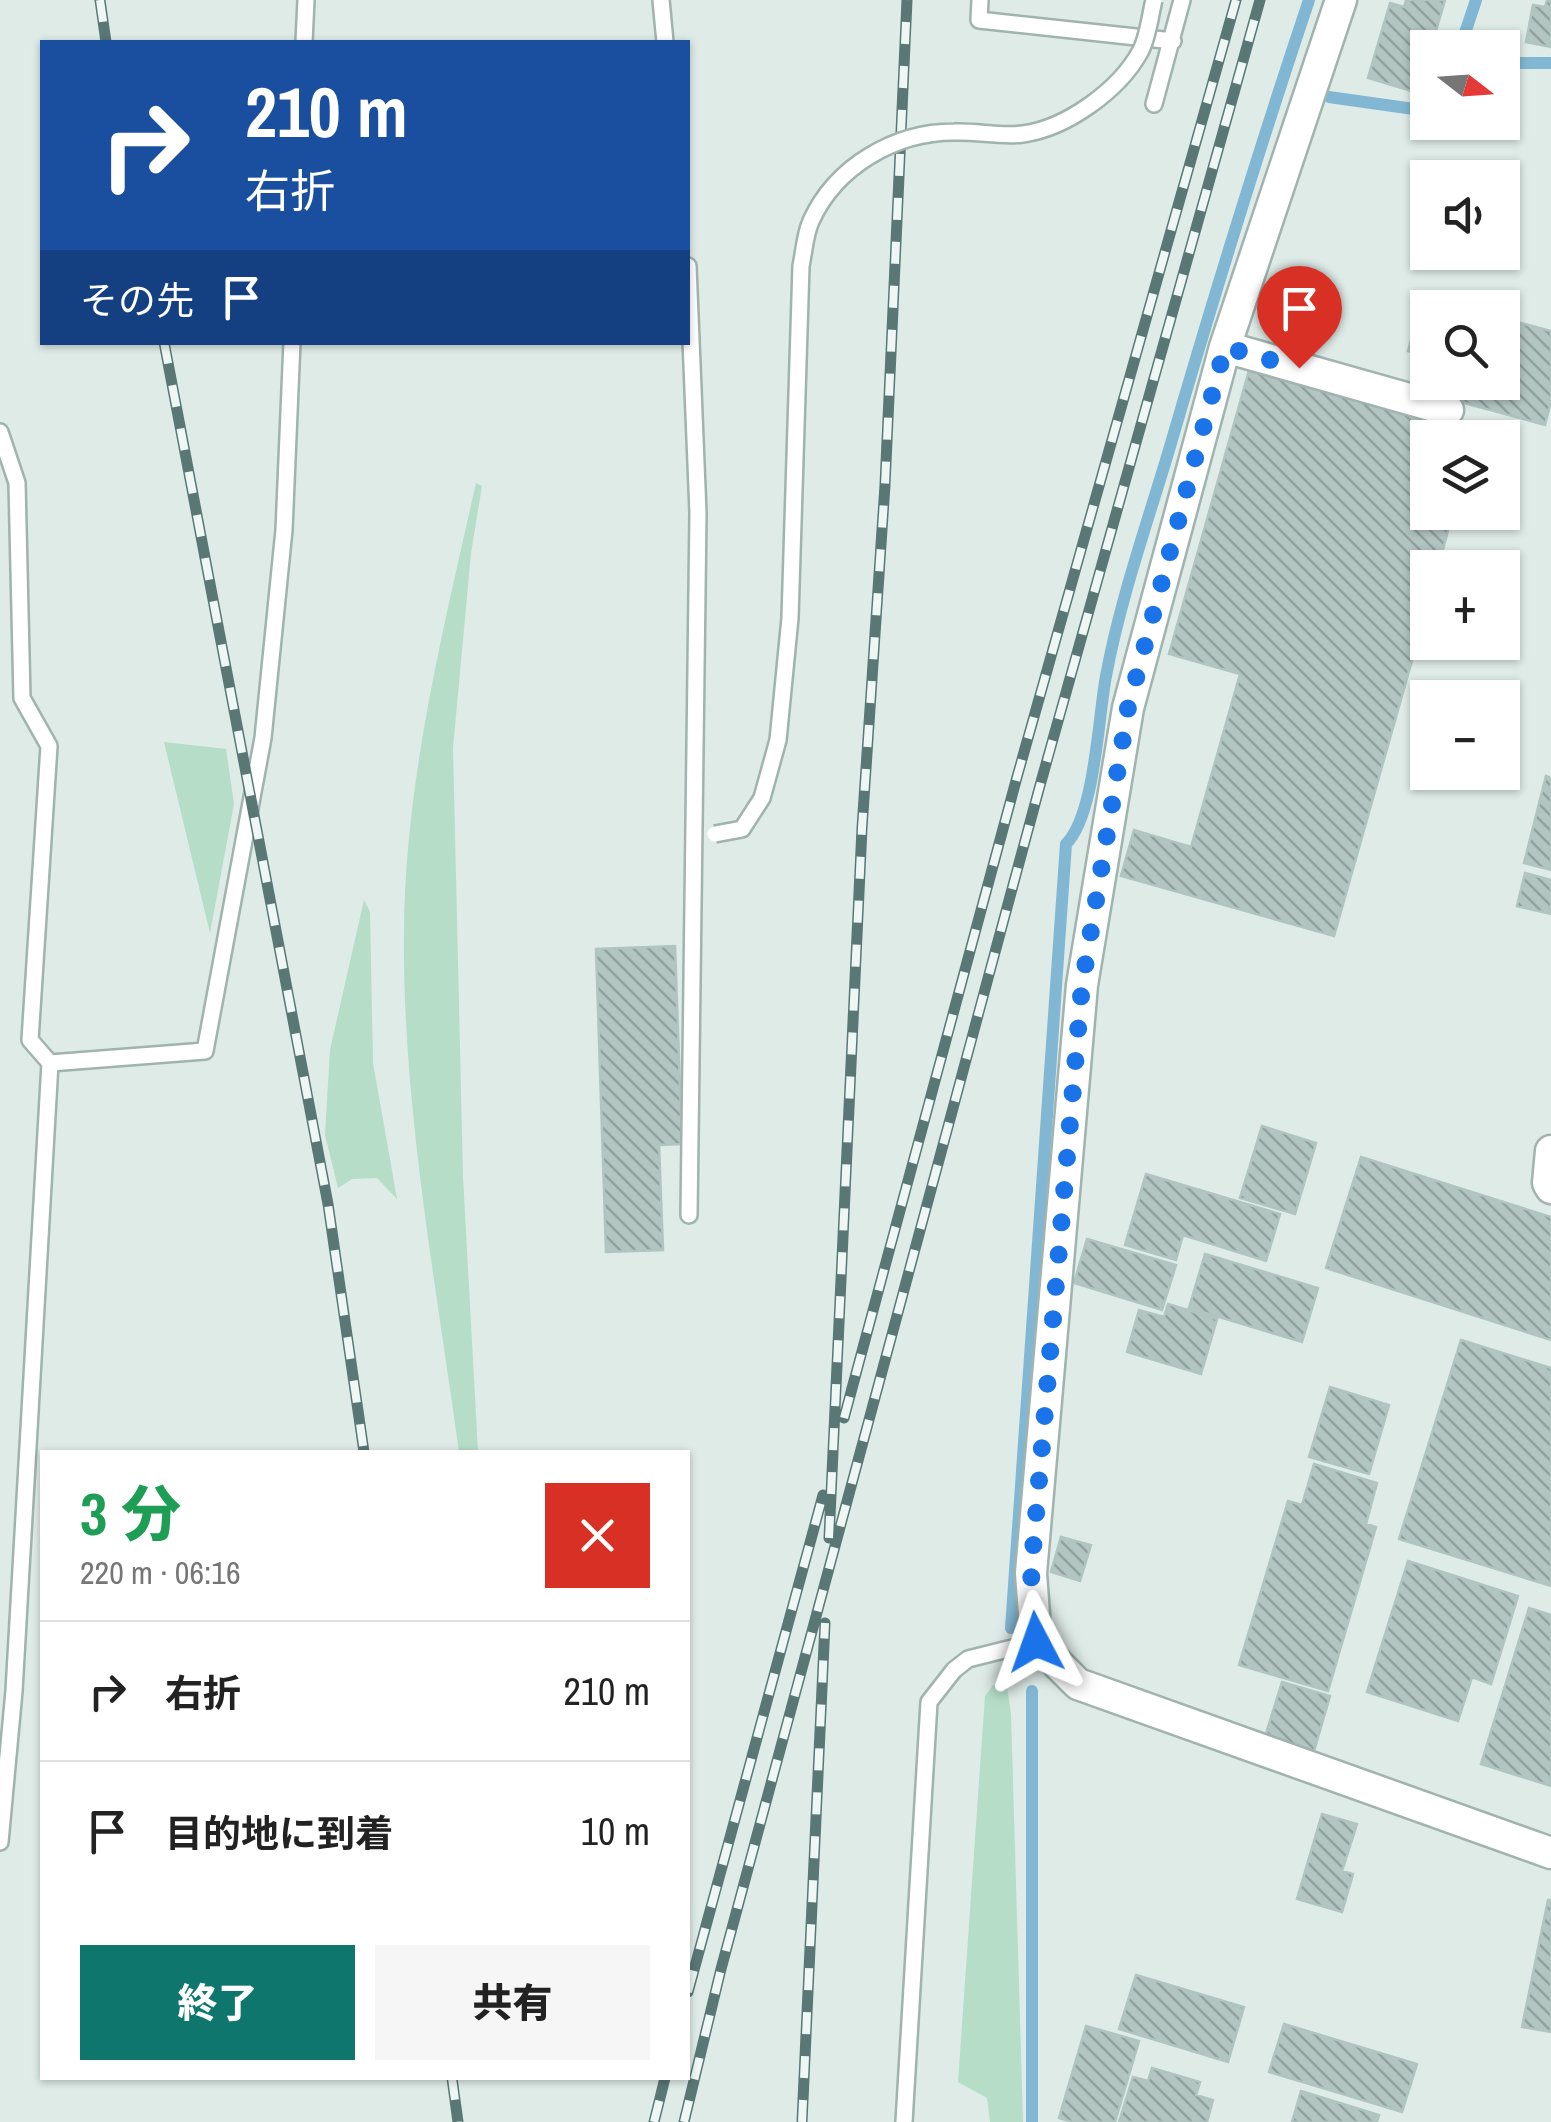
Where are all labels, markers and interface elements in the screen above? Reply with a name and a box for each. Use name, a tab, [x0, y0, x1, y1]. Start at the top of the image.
north arrow	[1410, 30, 1520, 140]
map controls	[1410, 30, 1520, 790]
text: 210 m	[245, 65, 408, 159]
icon: right	[80, 80, 210, 210]
text: 右折	[245, 160, 335, 221]
button: sound	[1410, 160, 1520, 270]
pin	[1257, 266, 1342, 369]
icon: arrive	[214, 270, 269, 325]
text: その先	[80, 275, 194, 326]
icon: arrive	[1272, 281, 1327, 336]
button: search	[1410, 290, 1520, 400]
button: layers	[1410, 420, 1520, 530]
button: +	[1410, 550, 1520, 660]
button: −	[1410, 680, 1520, 790]
text: 3 分	[80, 1473, 181, 1554]
button: close	[545, 1483, 650, 1588]
text: 220 m · 06:16	[80, 1551, 240, 1594]
position arrow	[984, 1590, 1088, 1694]
icon: right	[80, 1664, 135, 1719]
text: 210 m	[563, 1666, 650, 1717]
text: 右折	[165, 1668, 241, 1719]
icon: arrive	[80, 1804, 135, 1859]
text: 10 m	[581, 1806, 650, 1857]
text: 目的地に到着	[165, 1808, 393, 1859]
button: 終了	[80, 1945, 355, 2060]
button: 共有	[375, 1945, 650, 2060]

